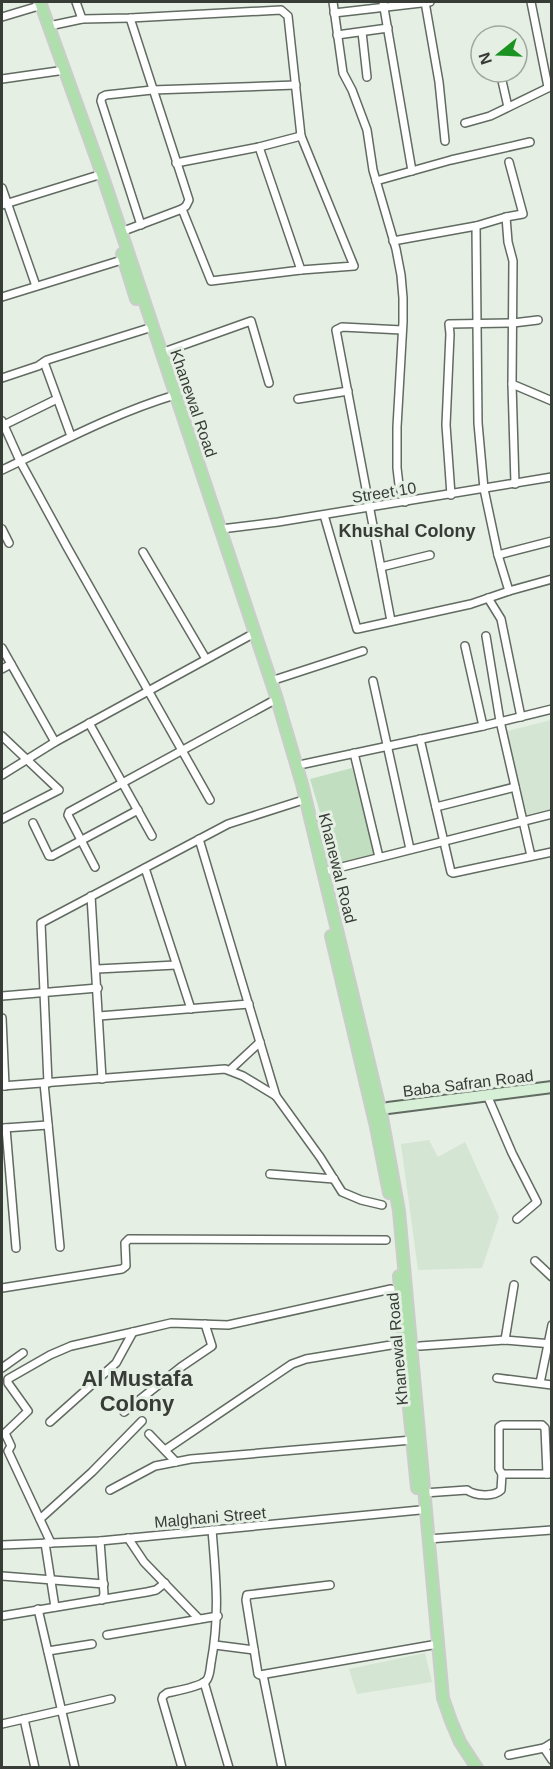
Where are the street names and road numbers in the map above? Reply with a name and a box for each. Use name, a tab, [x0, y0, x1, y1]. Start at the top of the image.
street label: Khanewal Road	[167, 347, 220, 459]
street label: Street 10	[351, 479, 418, 506]
street label: Khanewal Road	[316, 811, 359, 925]
street label: Baba Safran Road	[402, 1067, 534, 1100]
street label: Khanewal Road	[384, 1292, 411, 1406]
street label: Malghani Street	[153, 1504, 267, 1531]

